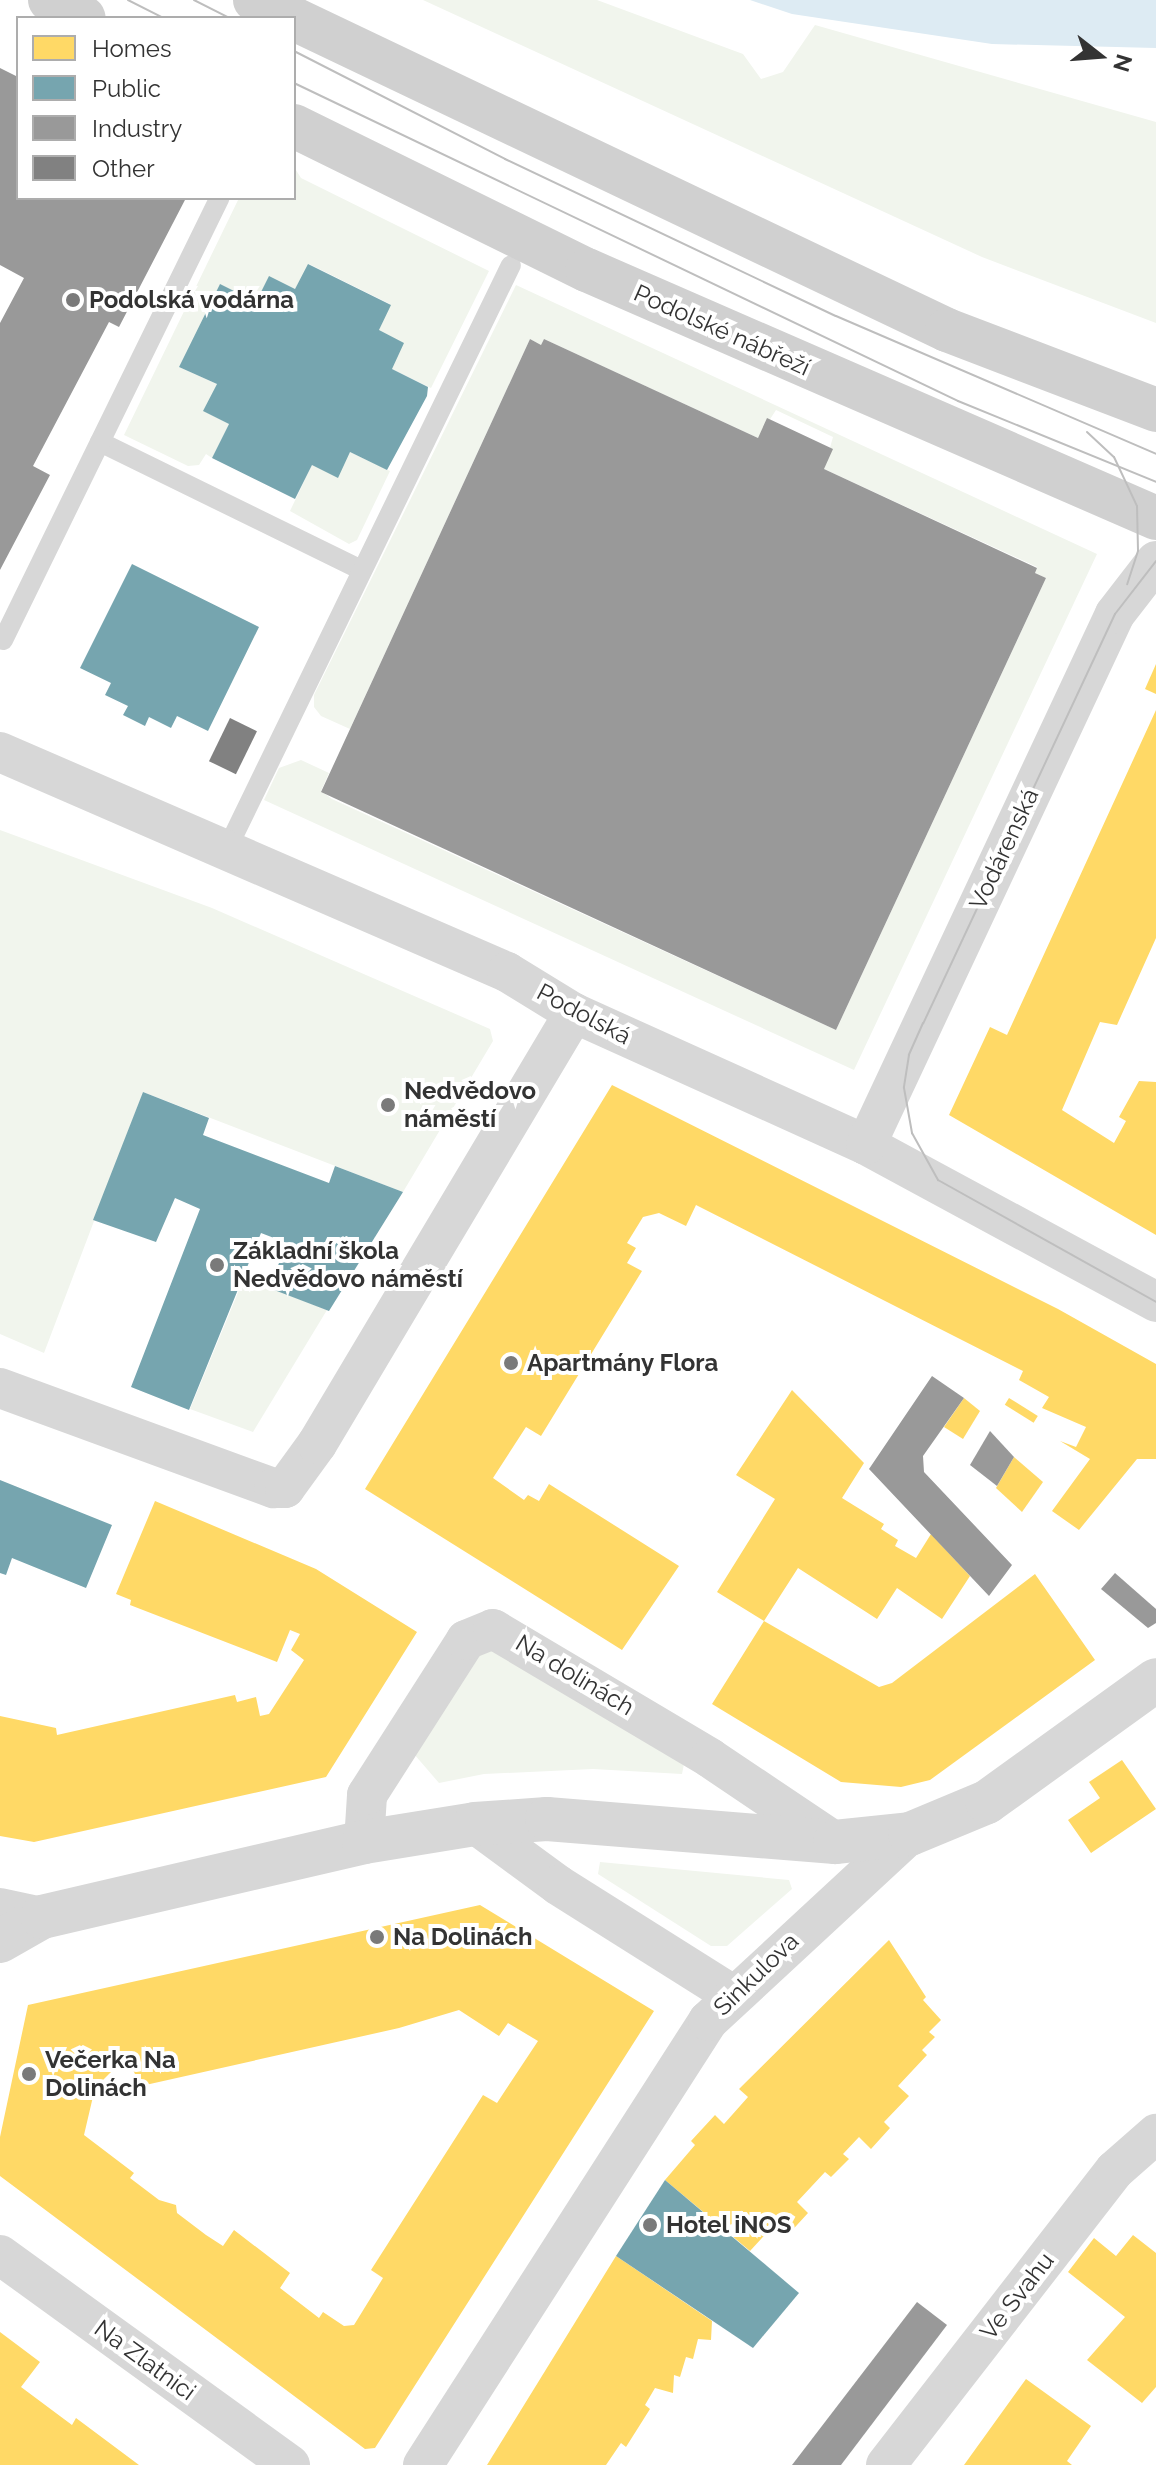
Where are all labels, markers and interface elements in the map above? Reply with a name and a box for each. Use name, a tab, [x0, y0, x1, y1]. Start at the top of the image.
legend	[16, 16, 296, 200]
north arrow	[1060, 16, 1140, 96]
text: Homes	[92, 34, 172, 63]
text: N	[1108, 51, 1138, 75]
text: Public	[92, 74, 161, 103]
text: Industry	[92, 114, 182, 143]
text: Other	[92, 154, 155, 183]
street label: Podolské nábřeží	[630, 278, 814, 382]
place label: Podolská vodárna	[89, 286, 295, 314]
marker: Podolská vodárna	[64, 291, 82, 309]
street label: Vodárenská	[963, 784, 1045, 914]
street label: Podolská	[532, 977, 636, 1051]
place label: Nedvědovo náměstí	[404, 1077, 536, 1133]
marker: Nedvědovo náměstí	[379, 1096, 397, 1114]
place label: Základní škola Nedvědovo náměstí	[233, 1237, 463, 1293]
marker: Základní škola Nedvědovo náměstí	[208, 1256, 226, 1274]
place label: Apartmány Flora	[527, 1349, 719, 1377]
marker: Apartmány Flora	[502, 1354, 520, 1372]
street label: Na dolinách	[511, 1628, 639, 1722]
place label: Na Dolinách	[393, 1923, 532, 1951]
street label: Sinkulova	[708, 1927, 804, 2021]
marker: Na Dolinách	[368, 1928, 386, 1946]
place label: Večerka Na Dolinách	[45, 2046, 176, 2102]
marker: Večerka Na Dolinách	[20, 2065, 38, 2083]
place label: Hotel iNOS	[666, 2211, 792, 2239]
marker: Hotel iNOS	[641, 2216, 659, 2234]
street label: Ve Svahu	[974, 2247, 1060, 2345]
street label: Na Zlatnici	[89, 2314, 201, 2406]

